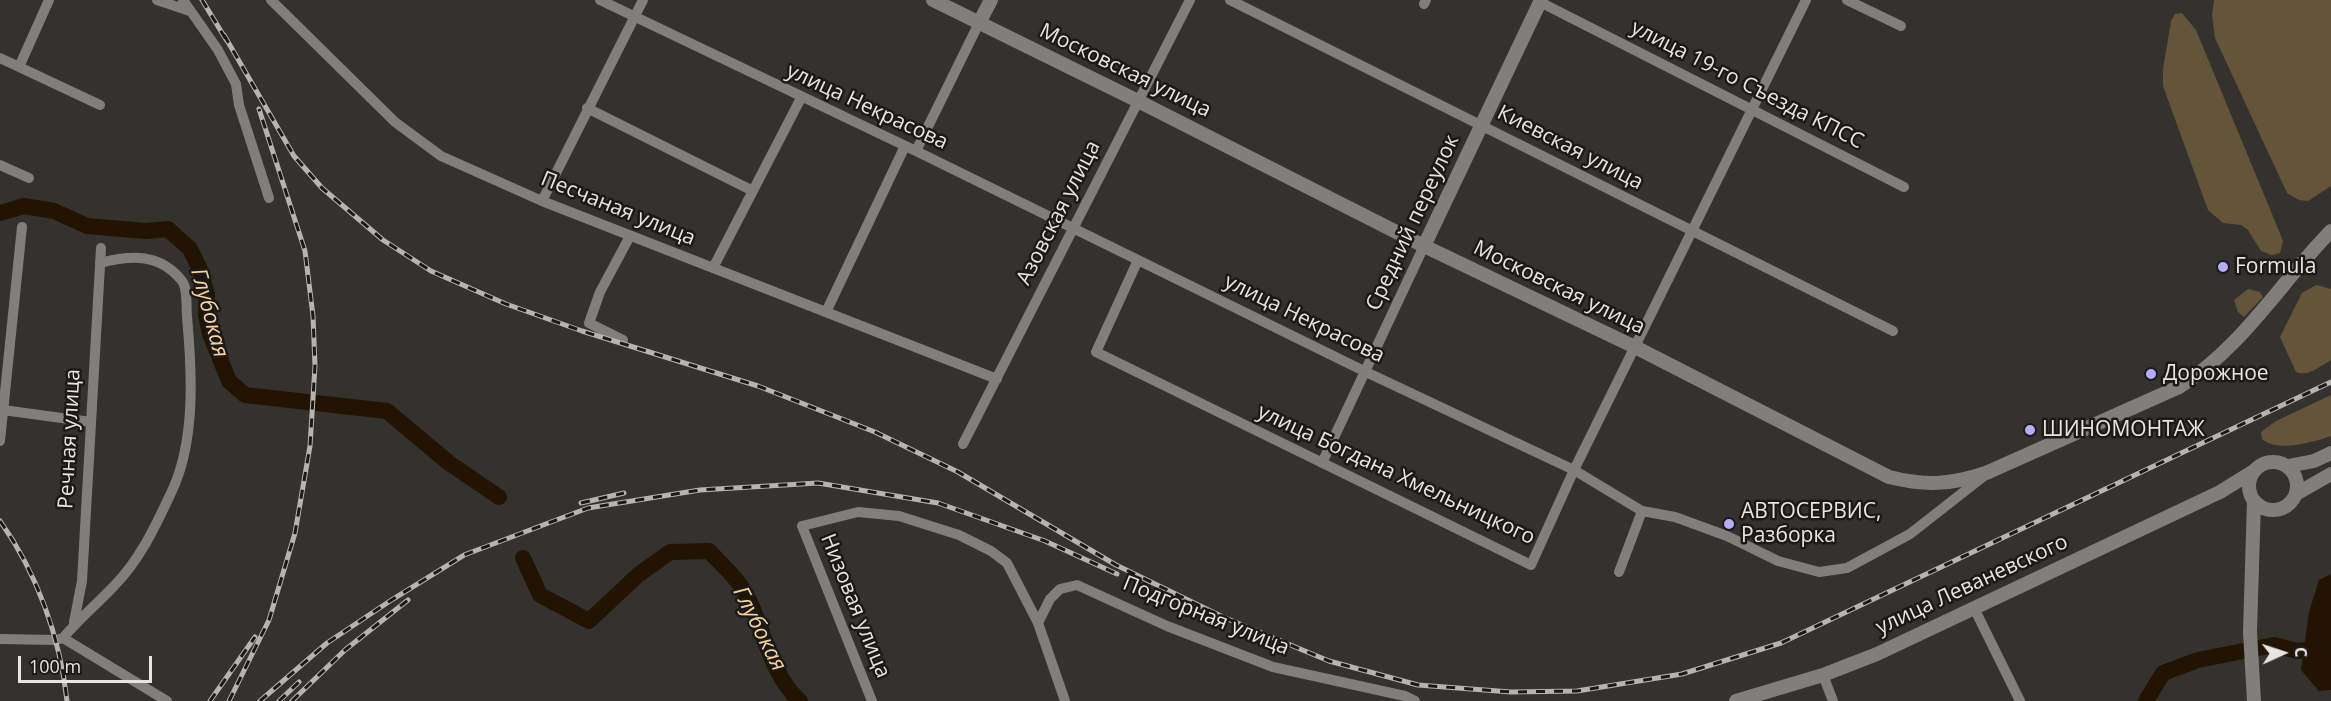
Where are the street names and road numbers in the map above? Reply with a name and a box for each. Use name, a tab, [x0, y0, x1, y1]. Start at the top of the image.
street label: улица 19-го Съезда КПСС	[1627, 15, 1867, 155]
street label: Московская улица	[1035, 19, 1215, 123]
street label: улица Некрасова	[782, 59, 952, 155]
street label: Киевская улица	[1493, 100, 1647, 196]
street label: Средний переулок	[1361, 131, 1465, 315]
street label: Азовская улица	[1012, 137, 1106, 289]
street label: Песчаная улица	[537, 167, 699, 251]
street label: Московская улица	[1469, 236, 1649, 340]
street label: улица Некрасова	[1220, 269, 1388, 369]
street label: Речная улица	[54, 368, 86, 510]
street label: улица Богдана Хмельницкого	[1253, 399, 1539, 551]
street label: улица Леваневского	[1872, 529, 2072, 641]
street label: Низовая улица	[815, 530, 895, 682]
street label: Подгорная улица	[1119, 571, 1293, 661]

